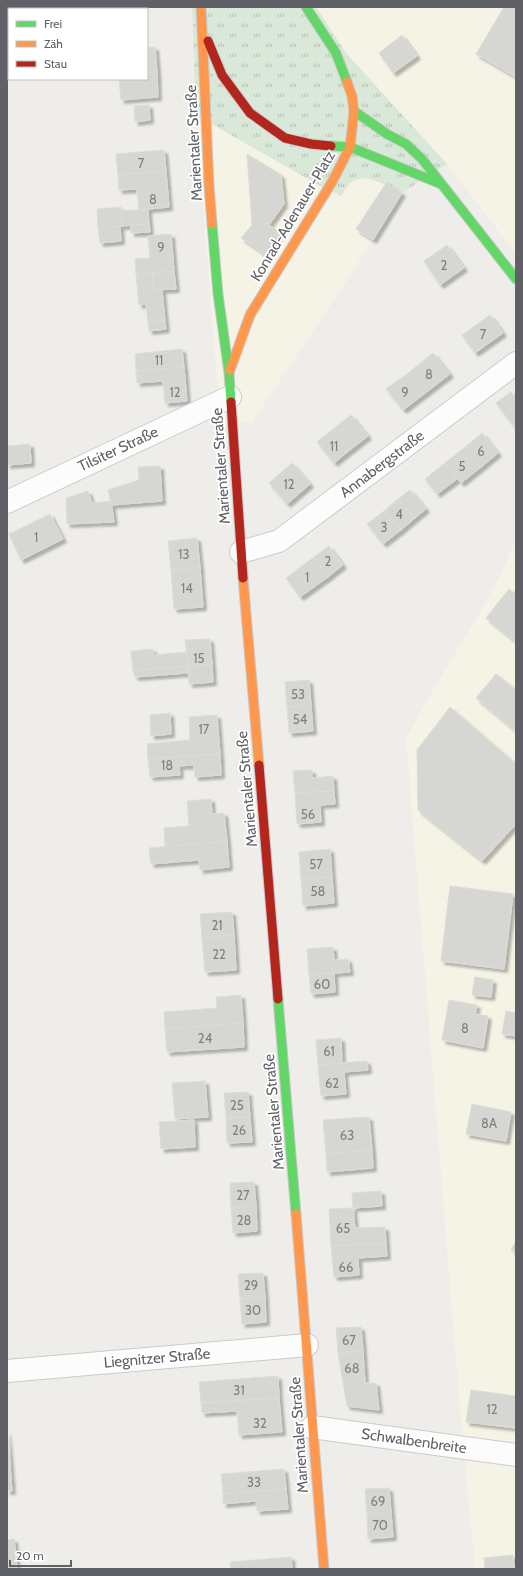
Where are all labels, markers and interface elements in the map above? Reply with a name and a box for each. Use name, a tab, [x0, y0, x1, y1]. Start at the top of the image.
legend	[8, 8, 148, 80]
text: Frei	[44, 16, 62, 31]
text: Zäh	[44, 36, 63, 51]
text: Stau	[44, 56, 67, 71]
street label: Marientaler Straße	[182, 84, 206, 202]
street label: Konrad-Adenauer-Platz	[247, 147, 339, 285]
house number: 7	[138, 155, 145, 171]
house number: 8	[149, 191, 157, 207]
house number: 9	[157, 239, 165, 255]
house number: 2	[441, 257, 448, 273]
house number: 7	[480, 326, 487, 342]
house number: 11	[155, 352, 163, 368]
house number: 8	[425, 366, 433, 382]
house number: 12	[169, 384, 181, 400]
house number: 9	[401, 384, 409, 400]
street label: Marientaler Straße	[208, 407, 234, 525]
street label: Tilsiter Straße	[75, 422, 161, 475]
street label: Annabergstraße	[336, 426, 428, 501]
house number: 11	[330, 438, 338, 454]
house number: 6	[477, 443, 485, 459]
house number: 5	[458, 458, 466, 474]
house number: 12	[283, 476, 295, 492]
house number: 4	[395, 506, 403, 522]
house number: 3	[380, 519, 388, 535]
house number: 1	[34, 529, 38, 545]
house number: 13	[178, 546, 190, 562]
house number: 2	[325, 553, 332, 569]
house number: 1	[305, 569, 309, 585]
house number: 14	[181, 580, 193, 596]
house number: 15	[193, 650, 205, 666]
house number: 53	[291, 686, 305, 702]
house number: 54	[293, 711, 308, 727]
house number: 17	[199, 721, 210, 737]
street label: Marientaler Straße	[233, 730, 261, 848]
house number: 18	[161, 757, 173, 773]
house number: 56	[301, 806, 315, 822]
house number: 57	[309, 856, 323, 872]
house number: 58	[311, 883, 326, 899]
house number: 21	[211, 917, 223, 933]
house number: 22	[212, 946, 226, 962]
house number: 60	[314, 976, 330, 992]
house number: 8	[461, 1020, 469, 1036]
house number: 24	[198, 1030, 213, 1046]
house number: 61	[323, 1043, 335, 1059]
street label: Marientaler Straße	[260, 1053, 288, 1171]
house number: 62	[325, 1075, 339, 1091]
house number: 25	[230, 1097, 244, 1113]
house number: 8A	[481, 1115, 497, 1131]
house number: 26	[232, 1122, 246, 1138]
house number: 63	[340, 1127, 354, 1143]
house number: 27	[236, 1187, 250, 1203]
house number: 28	[237, 1212, 251, 1228]
house number: 65	[336, 1220, 350, 1236]
house number: 66	[339, 1259, 353, 1275]
house number: 29	[244, 1277, 258, 1293]
house number: 30	[245, 1302, 261, 1318]
house number: 67	[342, 1332, 356, 1348]
street label: Liegnitzer Straße	[103, 1344, 211, 1372]
house number: 68	[344, 1360, 360, 1376]
street label: Marientaler Straße	[286, 1376, 312, 1494]
house number: 31	[233, 1382, 245, 1398]
house number: 12	[486, 1401, 498, 1417]
house number: 32	[253, 1415, 267, 1431]
street label: Schwalbenbreite	[360, 1425, 468, 1457]
house number: 33	[247, 1474, 261, 1490]
house number: 69	[371, 1493, 385, 1509]
house number: 70	[372, 1517, 388, 1533]
scale bar	[10, 1542, 71, 1568]
text: 20 m	[16, 1548, 44, 1563]

